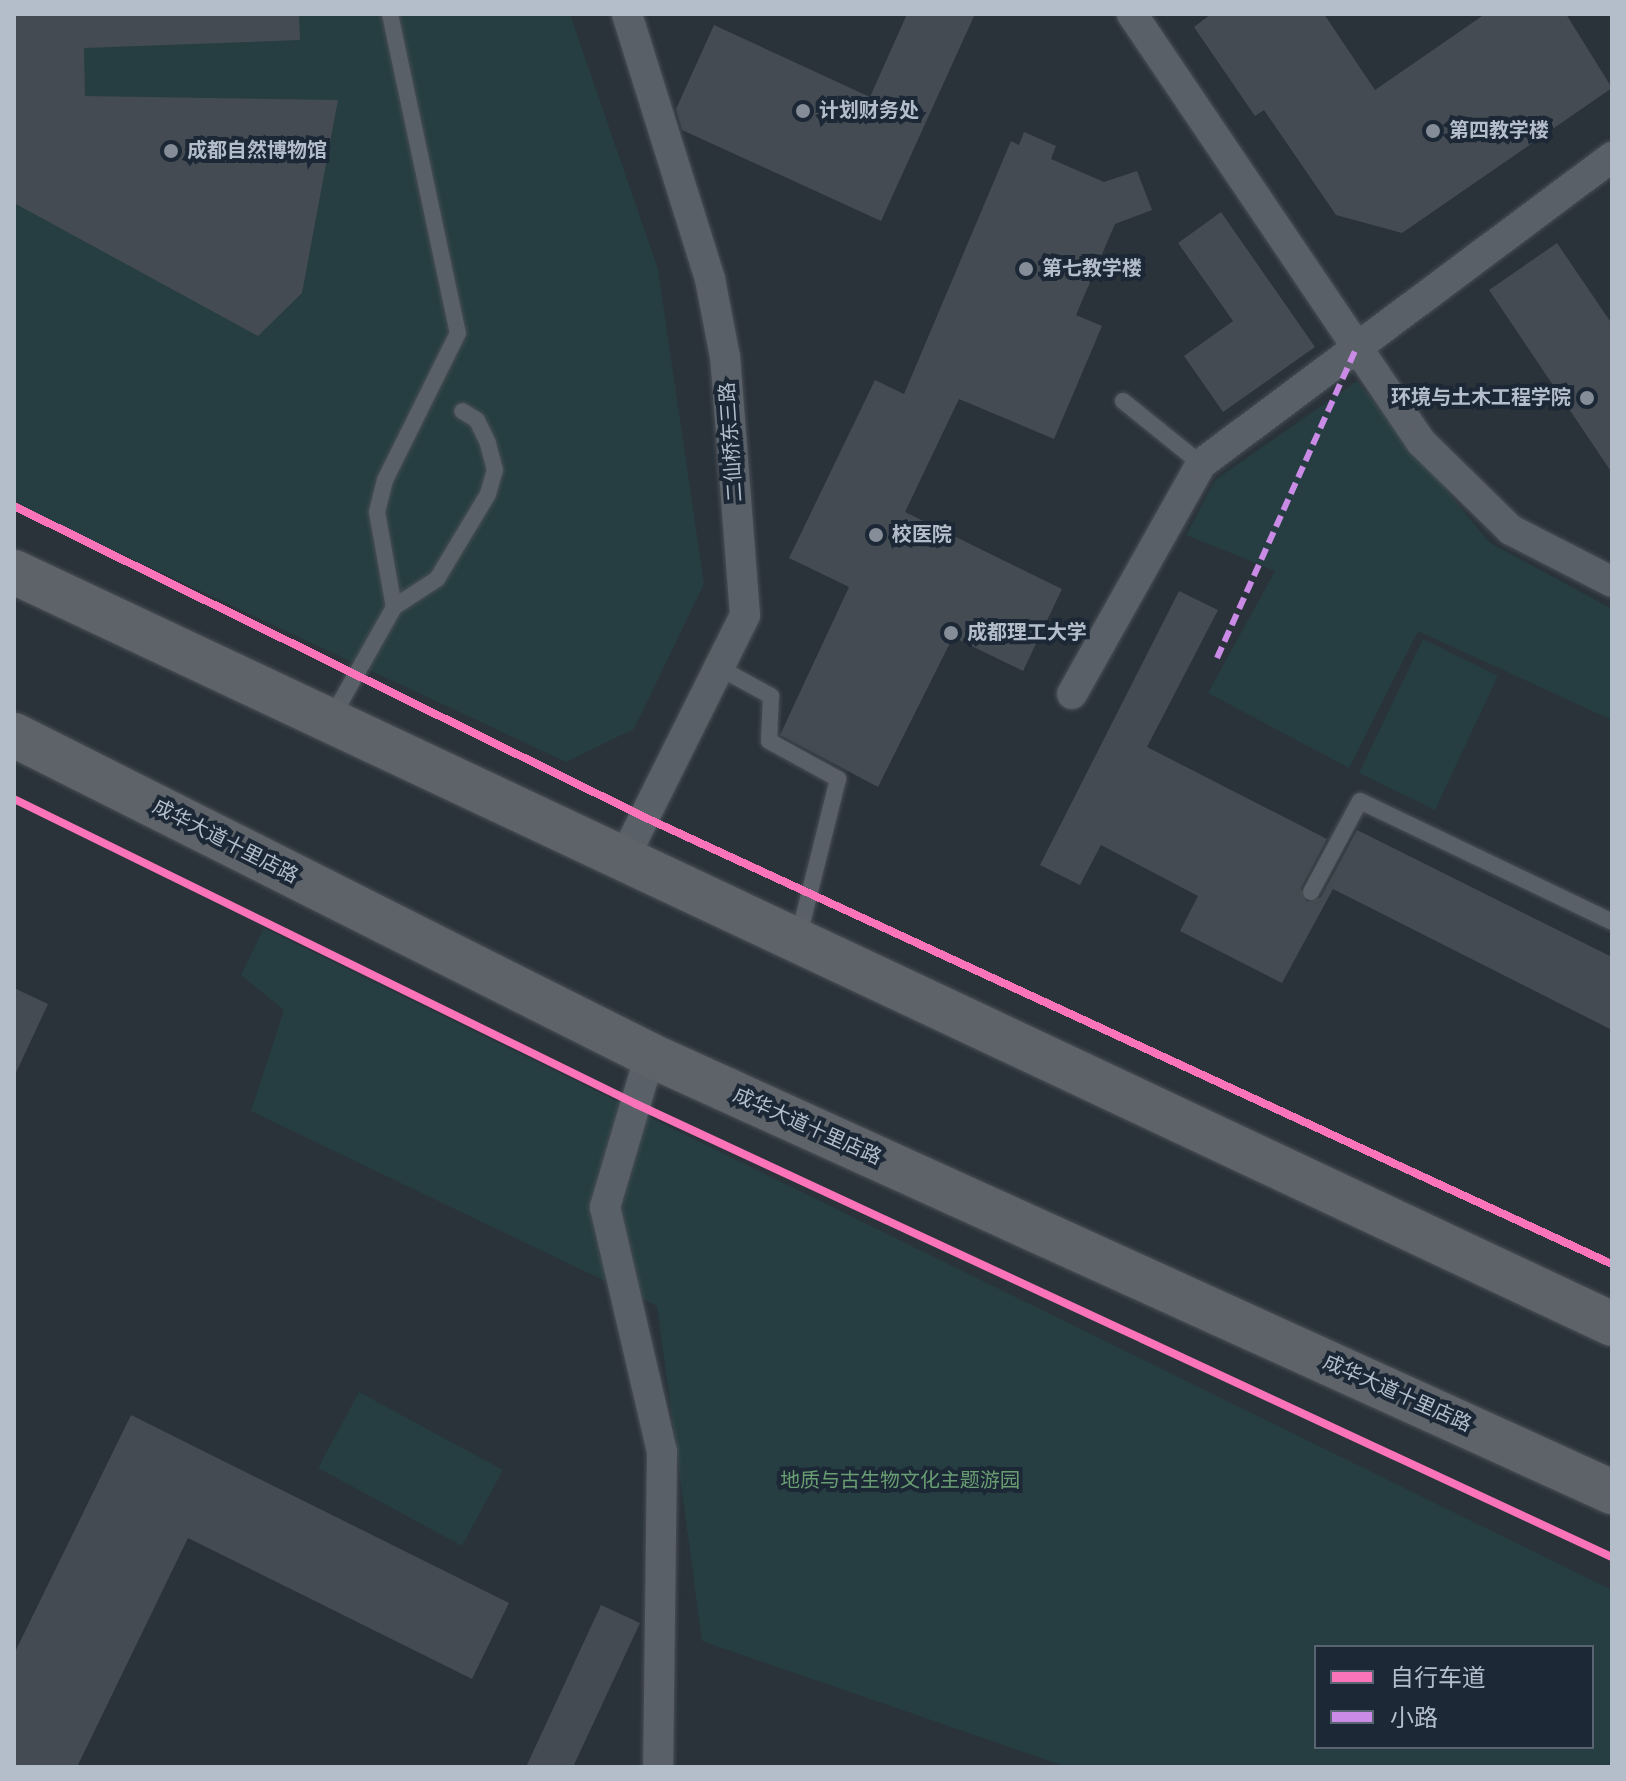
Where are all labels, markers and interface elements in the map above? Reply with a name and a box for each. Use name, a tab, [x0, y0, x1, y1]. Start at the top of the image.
place label: 计划财务处	[819, 99, 919, 123]
marker: 计划财务处	[794, 102, 812, 120]
place label: 第四教学楼	[1449, 119, 1549, 143]
marker: 第四教学楼	[1424, 122, 1442, 140]
place label: 成都自然博物馆	[187, 139, 327, 163]
marker: 成都自然博物馆	[162, 142, 180, 160]
place label: 第七教学楼	[1042, 257, 1142, 281]
marker: 第七教学楼	[1017, 260, 1035, 278]
street label: 二仙桥东三路	[716, 381, 748, 503]
place label: 环境与土木工程学院	[1391, 386, 1571, 410]
marker: 环境与土木工程学院	[1578, 389, 1596, 407]
place label: 校医院	[892, 523, 952, 547]
marker: 校医院	[867, 526, 885, 544]
place label: 成都理工大学	[967, 621, 1087, 645]
marker: 成都理工大学	[942, 624, 960, 642]
street label: 成华大道十里店路	[148, 795, 302, 889]
street label: 成华大道十里店路	[729, 1083, 885, 1171]
street label: 成华大道十里店路	[1319, 1350, 1475, 1438]
park label: 地质与古生物文化主题游园	[780, 1469, 1020, 1493]
legend	[1314, 1645, 1594, 1749]
text: 自行车道	[1390, 1661, 1486, 1696]
text: 小路	[1390, 1701, 1438, 1736]

